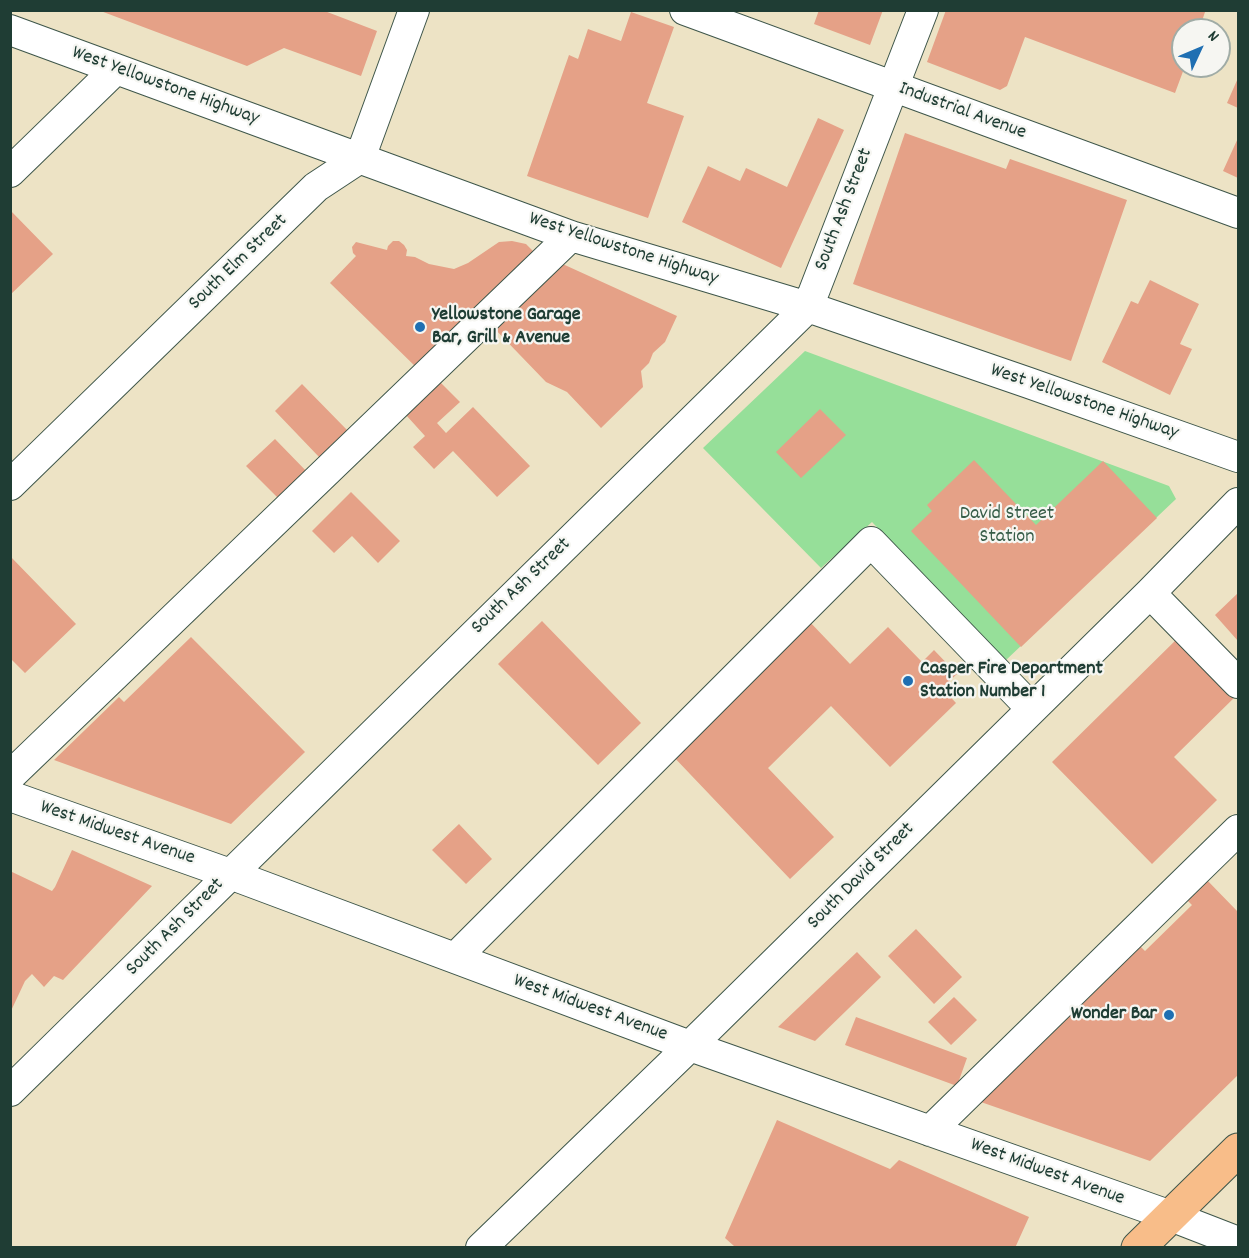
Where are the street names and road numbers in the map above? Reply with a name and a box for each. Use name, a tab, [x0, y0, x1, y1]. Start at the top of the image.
street label: West Yellowstone Highway	[68, 42, 262, 132]
street label: Industrial Avenue	[895, 78, 1029, 146]
street label: South Ash Street	[811, 145, 879, 275]
street label: West Yellowstone Highway	[525, 208, 721, 292]
street label: South Elm Street	[185, 210, 293, 316]
street label: West Yellowstone Highway	[987, 359, 1181, 447]
street label: South Ash Street	[467, 534, 577, 640]
street label: West Midwest Avenue	[36, 796, 198, 872]
street label: South David Street	[803, 818, 921, 936]
street label: South Ash Street	[122, 874, 230, 982]
street label: West Midwest Avenue	[510, 970, 670, 1048]
street label: West Midwest Avenue	[967, 1134, 1127, 1212]

